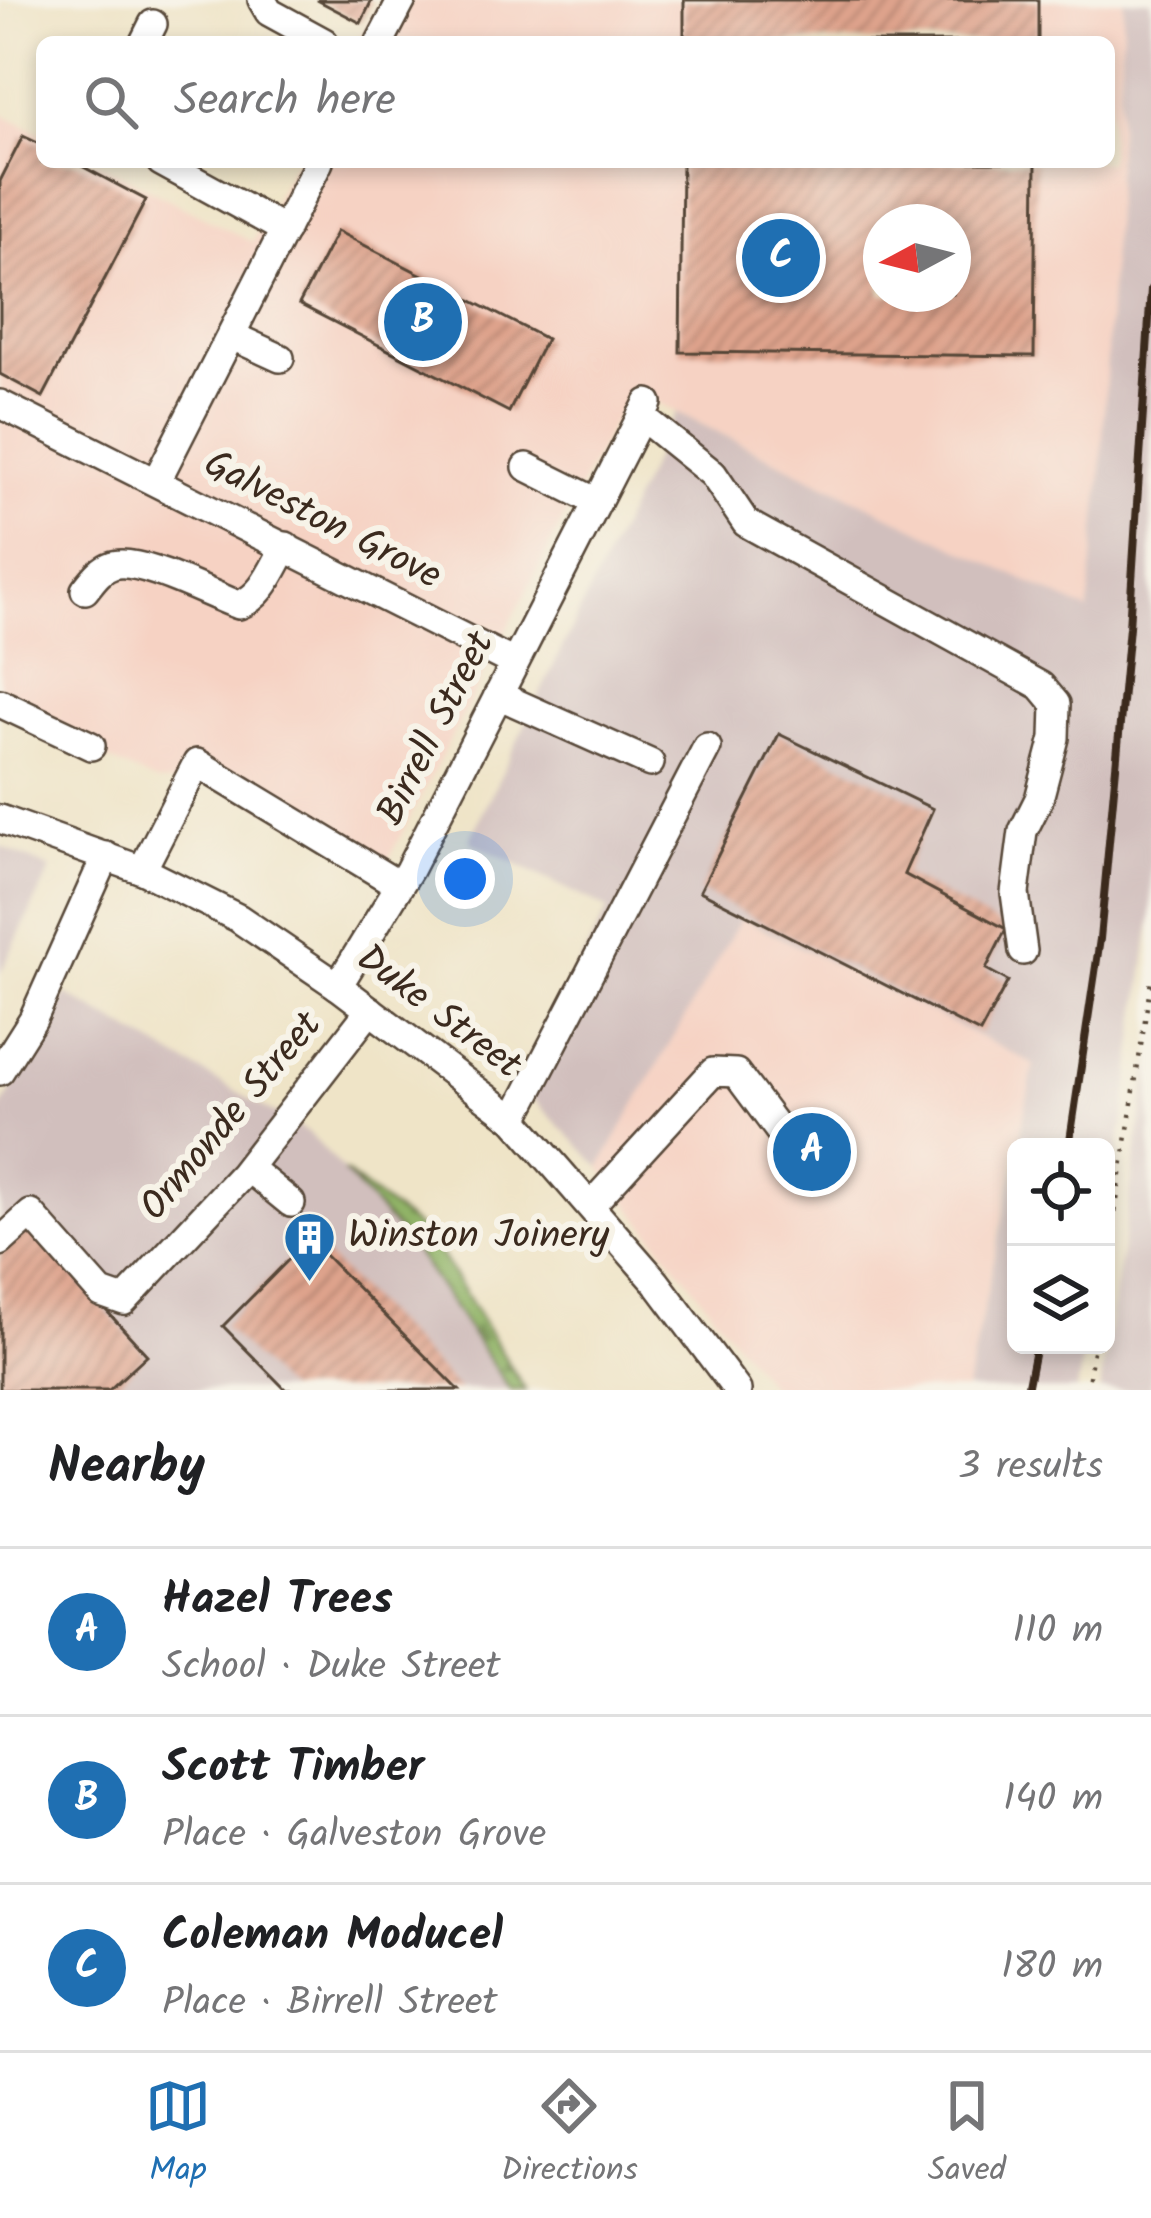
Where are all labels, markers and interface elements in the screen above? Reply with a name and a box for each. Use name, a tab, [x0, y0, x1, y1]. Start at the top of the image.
search box	[36, 36, 1115, 168]
text: Search here	[174, 66, 396, 138]
icon: search	[78, 69, 144, 135]
north arrow	[863, 204, 971, 312]
pin: C	[742, 213, 820, 303]
pin: B	[384, 277, 462, 367]
street label: Galveston Grove	[192, 434, 452, 608]
street label: Birrell Street	[361, 620, 513, 837]
your location	[435, 849, 495, 909]
street label: Duke Street	[342, 930, 535, 1097]
street label: Ormonde Street	[125, 998, 339, 1236]
pin: A	[773, 1107, 851, 1197]
map controls	[1007, 1138, 1115, 1354]
button: locate	[1007, 1138, 1115, 1246]
place label: Winston Joinery	[348, 1206, 610, 1268]
building icon: Winston Joinery	[281, 1209, 337, 1283]
button: layers	[1007, 1246, 1115, 1354]
text: Nearby	[48, 1428, 205, 1509]
text: 3 results	[958, 1437, 1103, 1499]
text: Hazel Trees	[162, 1565, 393, 1637]
text: A	[75, 1601, 99, 1663]
text: 110 m	[1012, 1601, 1103, 1663]
text: School · Duke Street	[162, 1637, 501, 1699]
text: Scott Timber	[162, 1733, 424, 1805]
text: B	[75, 1769, 99, 1831]
text: 140 m	[1003, 1769, 1103, 1831]
text: Place · Galveston Grove	[162, 1805, 546, 1867]
text: Coleman Moducel	[162, 1901, 503, 1973]
text: C	[75, 1937, 99, 1999]
text: 180 m	[1001, 1937, 1103, 1999]
text: Place · Birrell Street	[162, 1973, 498, 2035]
tab: Map	[145, 2073, 211, 2198]
tab: Directions	[501, 2073, 638, 2198]
tab: Saved	[928, 2073, 1006, 2198]

